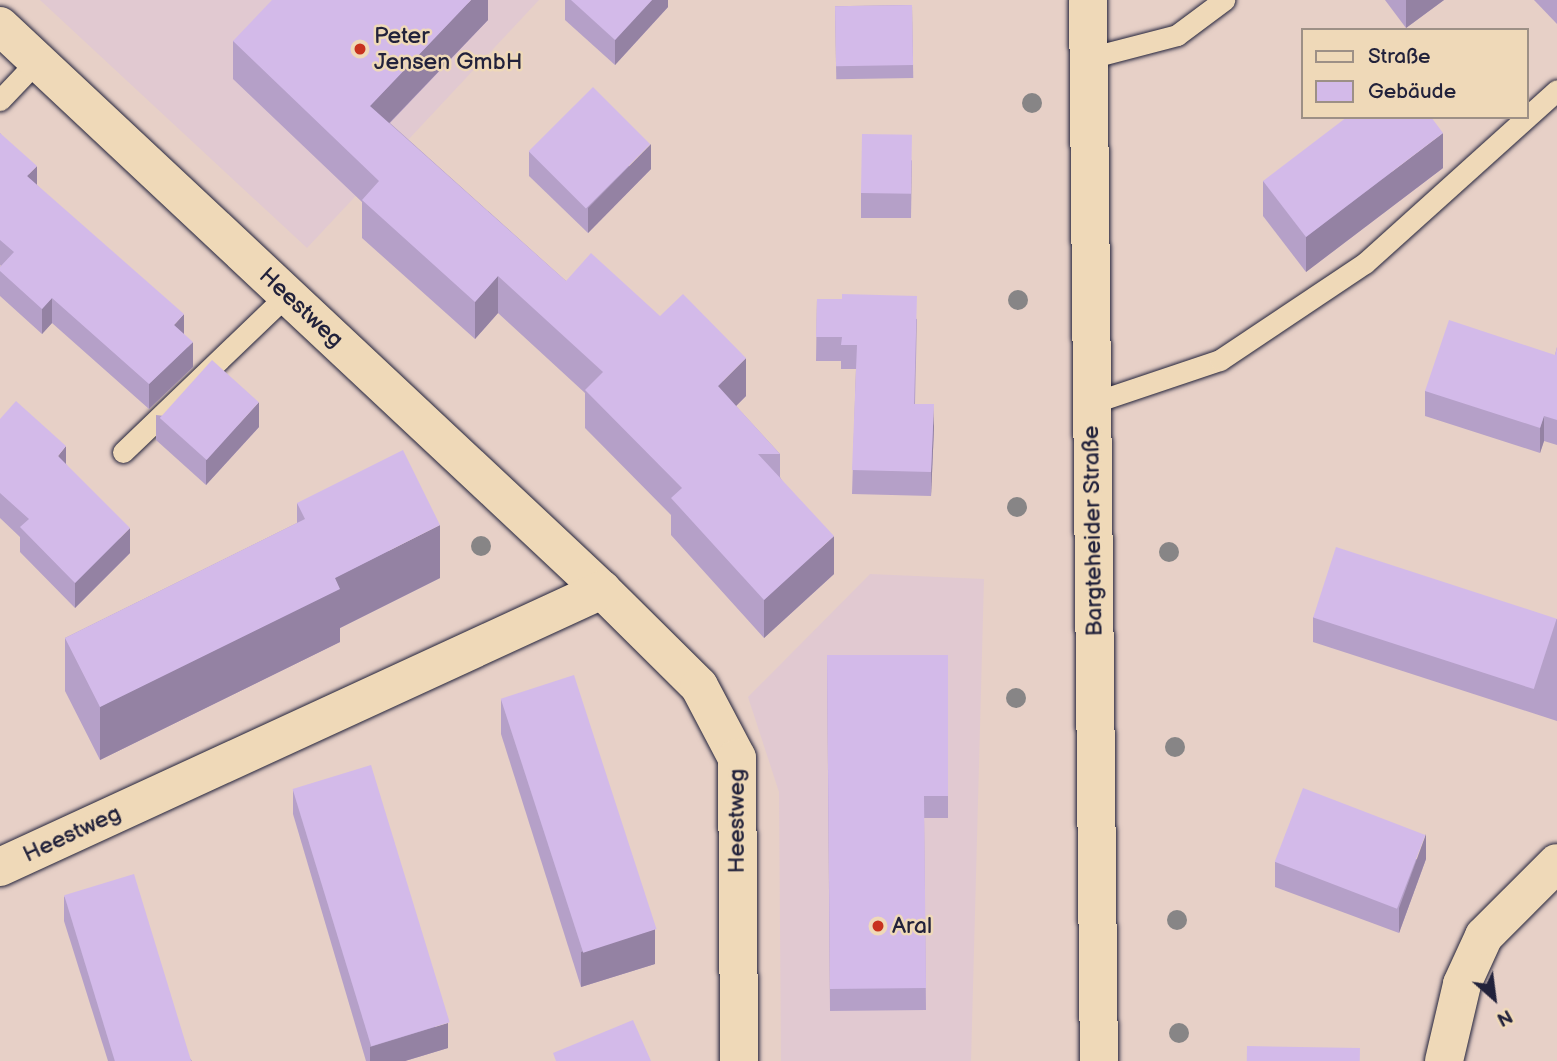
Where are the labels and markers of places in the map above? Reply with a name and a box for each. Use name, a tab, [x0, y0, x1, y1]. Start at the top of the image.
place label: Peter Jensen GmbH	[374, 22, 523, 76]
marker: Peter Jensen GmbH	[352, 41, 368, 57]
place label: Aral	[892, 912, 932, 940]
marker: Aral	[870, 918, 886, 934]

